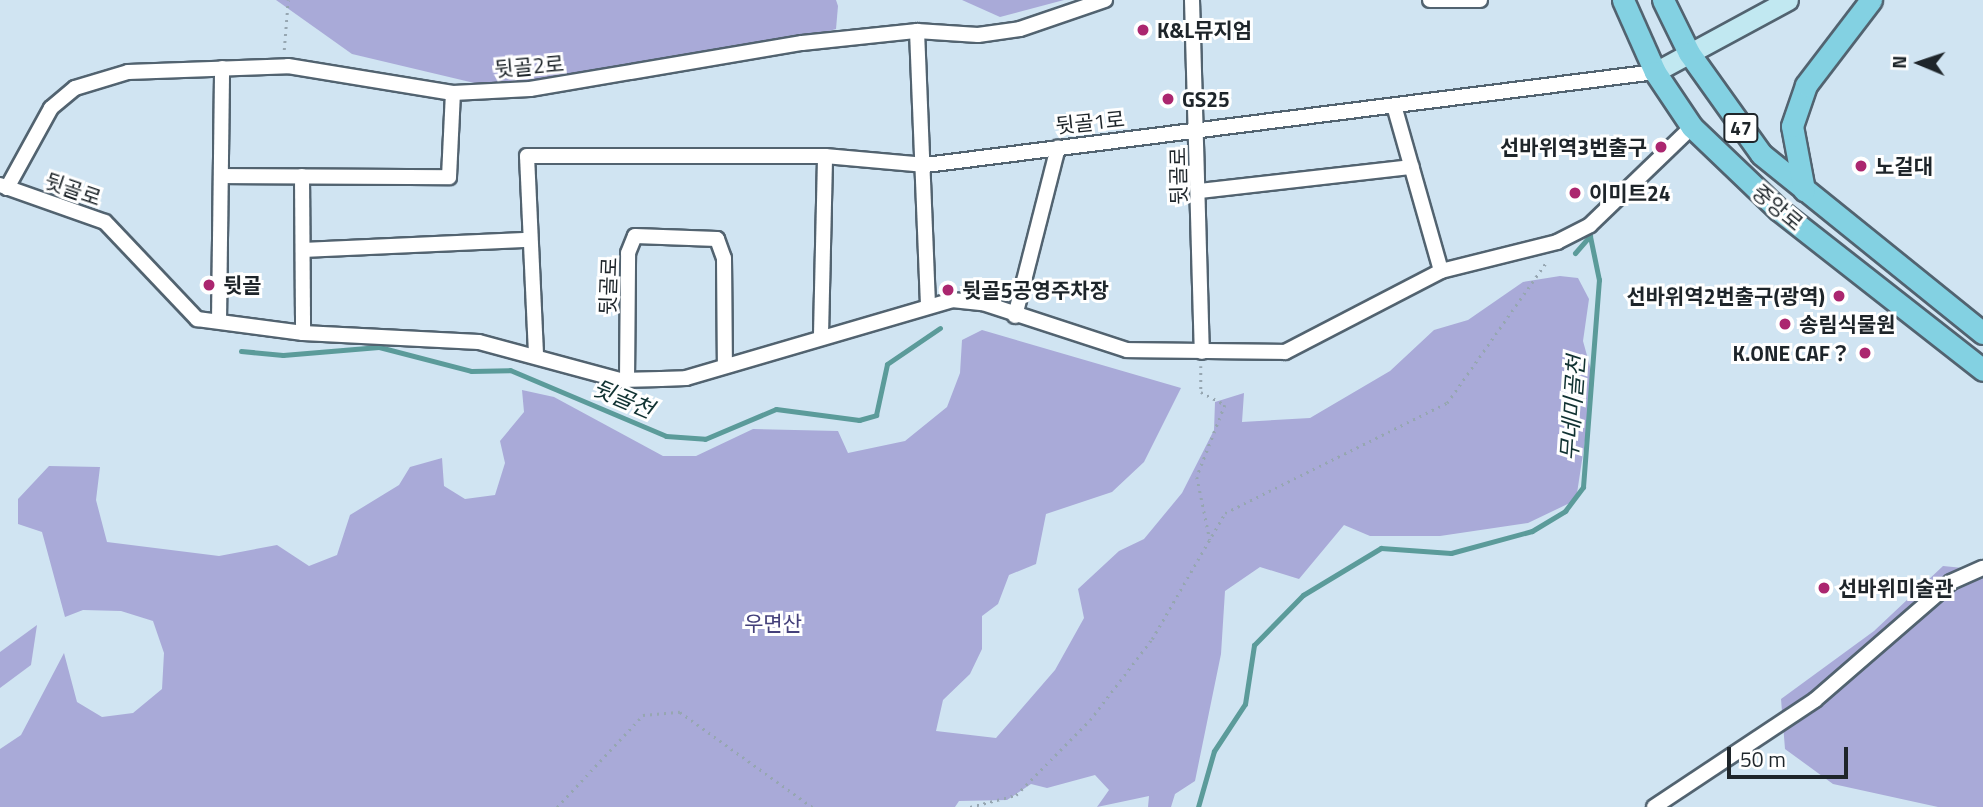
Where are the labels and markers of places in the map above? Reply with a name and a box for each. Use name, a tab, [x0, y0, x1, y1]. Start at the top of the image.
place label: K&L뮤지엄	[1157, 17, 1252, 43]
marker: K&L뮤지엄	[1135, 22, 1151, 38]
place label: GS25	[1182, 86, 1230, 112]
marker: GS25	[1160, 91, 1176, 107]
place label: 선바위역3번출구	[1500, 134, 1647, 160]
marker: 선바위역3번출구	[1653, 139, 1669, 155]
place label: 노걸대	[1875, 153, 1933, 179]
marker: 노걸대	[1853, 158, 1869, 174]
place label: 이미트24	[1589, 180, 1670, 206]
marker: 이미트24	[1567, 185, 1583, 201]
place label: 뒷골	[223, 272, 262, 298]
marker: 뒷골	[201, 277, 217, 293]
place label: 뒷골5공영주차장	[962, 277, 1109, 303]
marker: 뒷골5공영주차장	[940, 282, 956, 298]
place label: 선바위역2번출구(광역)	[1626, 283, 1825, 309]
marker: 선바위역2번출구(광역)	[1831, 288, 1847, 304]
place label: 송림식물원	[1799, 311, 1896, 337]
marker: 송림식물원	[1777, 316, 1793, 332]
place label: K.ONE CAF？	[1732, 340, 1851, 366]
marker: K.ONE CAF？	[1857, 345, 1873, 361]
place label: 선바위미술관	[1838, 575, 1954, 601]
marker: 선바위미술관	[1816, 580, 1832, 596]

